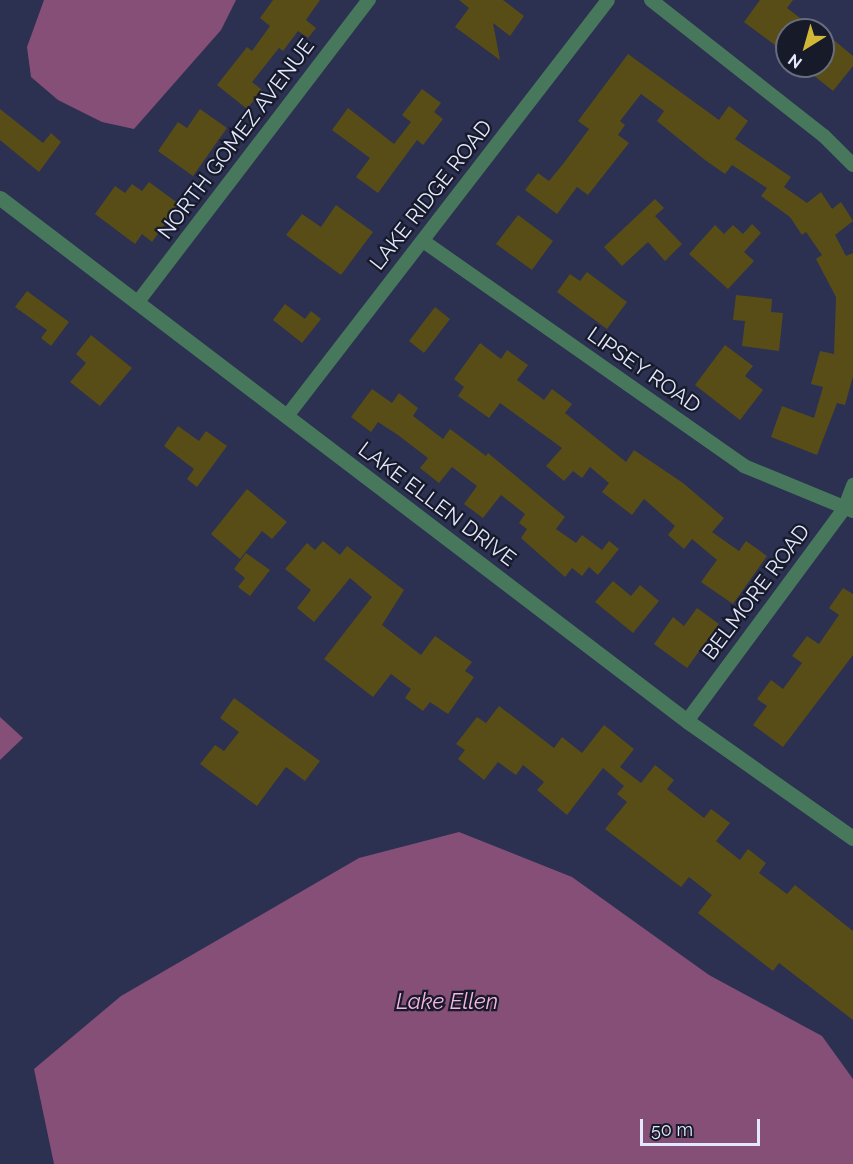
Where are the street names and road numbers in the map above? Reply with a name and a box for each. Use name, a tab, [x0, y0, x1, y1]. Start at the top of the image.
street label: NORTH GOMEZ AVENUE	[152, 34, 320, 244]
street label: LAKE RIDGE ROAD	[365, 115, 497, 275]
street label: LIPSEY ROAD	[582, 321, 706, 419]
street label: LAKE ELLEN DRIVE	[353, 437, 521, 571]
street label: BELMORE ROAD	[697, 519, 815, 665]

